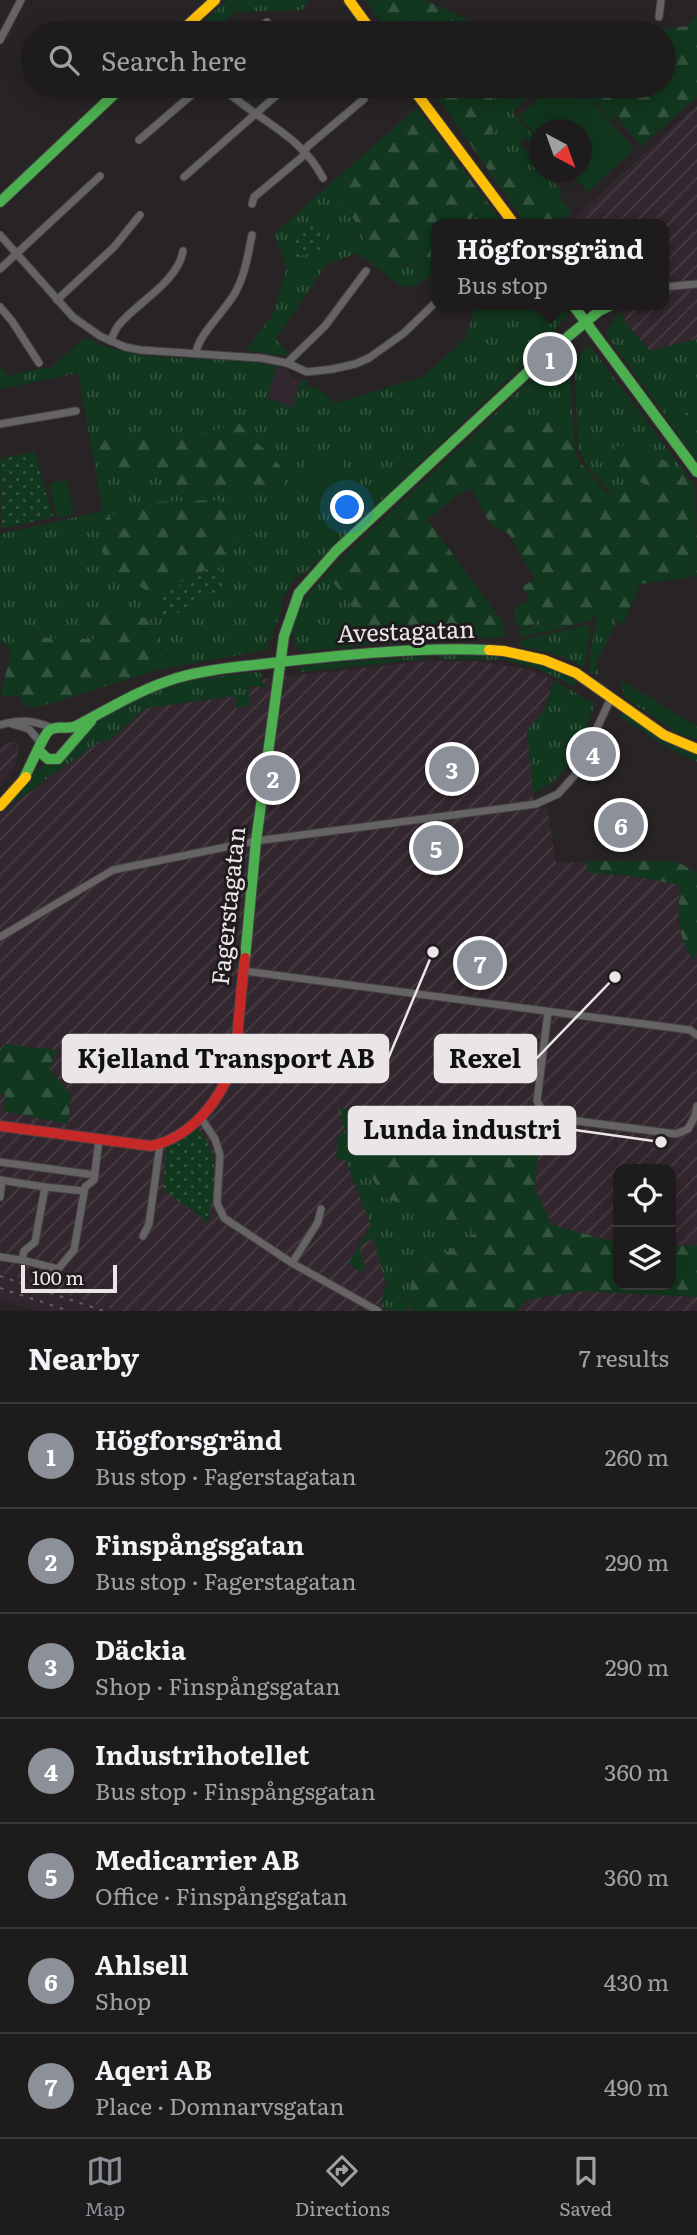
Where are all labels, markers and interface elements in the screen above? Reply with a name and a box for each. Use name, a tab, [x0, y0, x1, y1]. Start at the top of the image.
search box	[21, 21, 676, 98]
text: Search here	[101, 40, 247, 79]
icon: search	[45, 41, 83, 79]
north arrow	[529, 119, 592, 182]
popup	[431, 219, 669, 310]
text: Högforsgränd	[456, 228, 644, 267]
text: Bus stop	[456, 267, 548, 301]
pin: 1	[527, 333, 573, 385]
your location	[330, 490, 364, 524]
street label: Avestagatan	[337, 610, 475, 649]
pin: 4	[570, 728, 616, 780]
pin: 3	[429, 743, 475, 795]
pin: 2	[250, 752, 296, 804]
pin: 6	[598, 799, 644, 851]
pin: 5	[413, 822, 459, 874]
street label: Fagerstagatan	[201, 824, 252, 987]
pin: 7	[457, 937, 503, 989]
callout: Kjelland Transport AB	[63, 1035, 388, 1082]
callout: Rexel	[435, 1035, 536, 1082]
text: Kjelland Transport AB	[77, 1037, 375, 1076]
text: Rexel	[449, 1037, 521, 1076]
callout: Lunda industri	[349, 1107, 575, 1154]
text: Lunda industri	[363, 1108, 561, 1147]
map controls	[613, 1164, 676, 1290]
button: locate	[613, 1164, 676, 1227]
button: layers	[613, 1227, 676, 1290]
scale bar	[21, 1262, 117, 1294]
text: 100 m	[32, 1263, 84, 1291]
text: Nearby	[28, 1335, 139, 1379]
text: 7 results	[579, 1340, 669, 1374]
text: Högforsgränd	[95, 1419, 282, 1458]
text: 1	[46, 1439, 56, 1473]
text: 260 m	[605, 1439, 669, 1473]
text: Bus stop · Fagerstagatan	[95, 1458, 356, 1492]
text: Finspångsgatan	[95, 1524, 304, 1563]
text: 2	[45, 1544, 57, 1578]
text: 290 m	[605, 1544, 669, 1578]
text: Bus stop · Fagerstagatan	[95, 1563, 356, 1597]
text: Däckia	[95, 1629, 186, 1668]
text: 3	[45, 1649, 57, 1683]
text: 290 m	[605, 1649, 669, 1683]
text: Shop · Finspångsgatan	[95, 1668, 340, 1702]
text: Industrihotellet	[95, 1734, 309, 1773]
text: 4	[44, 1754, 58, 1788]
text: 360 m	[604, 1754, 669, 1788]
text: Bus stop · Finspångsgatan	[95, 1773, 376, 1807]
text: Medicarrier AB	[95, 1839, 299, 1878]
text: 5	[45, 1859, 57, 1893]
text: 360 m	[604, 1859, 669, 1893]
text: Office · Finspångsgatan	[95, 1878, 348, 1912]
text: Ahlsell	[95, 1944, 188, 1983]
text: 6	[44, 1964, 58, 1998]
text: 430 m	[604, 1964, 669, 1998]
text: Shop	[95, 1983, 151, 2017]
text: Aqeri AB	[95, 2049, 212, 2088]
text: 7	[45, 2069, 57, 2103]
text: 490 m	[604, 2069, 669, 2103]
text: Place · Domnarvsgatan	[95, 2088, 344, 2122]
tab: Map	[85, 2152, 125, 2222]
tab: Directions	[295, 2152, 390, 2222]
tab: Saved	[559, 2152, 612, 2222]

